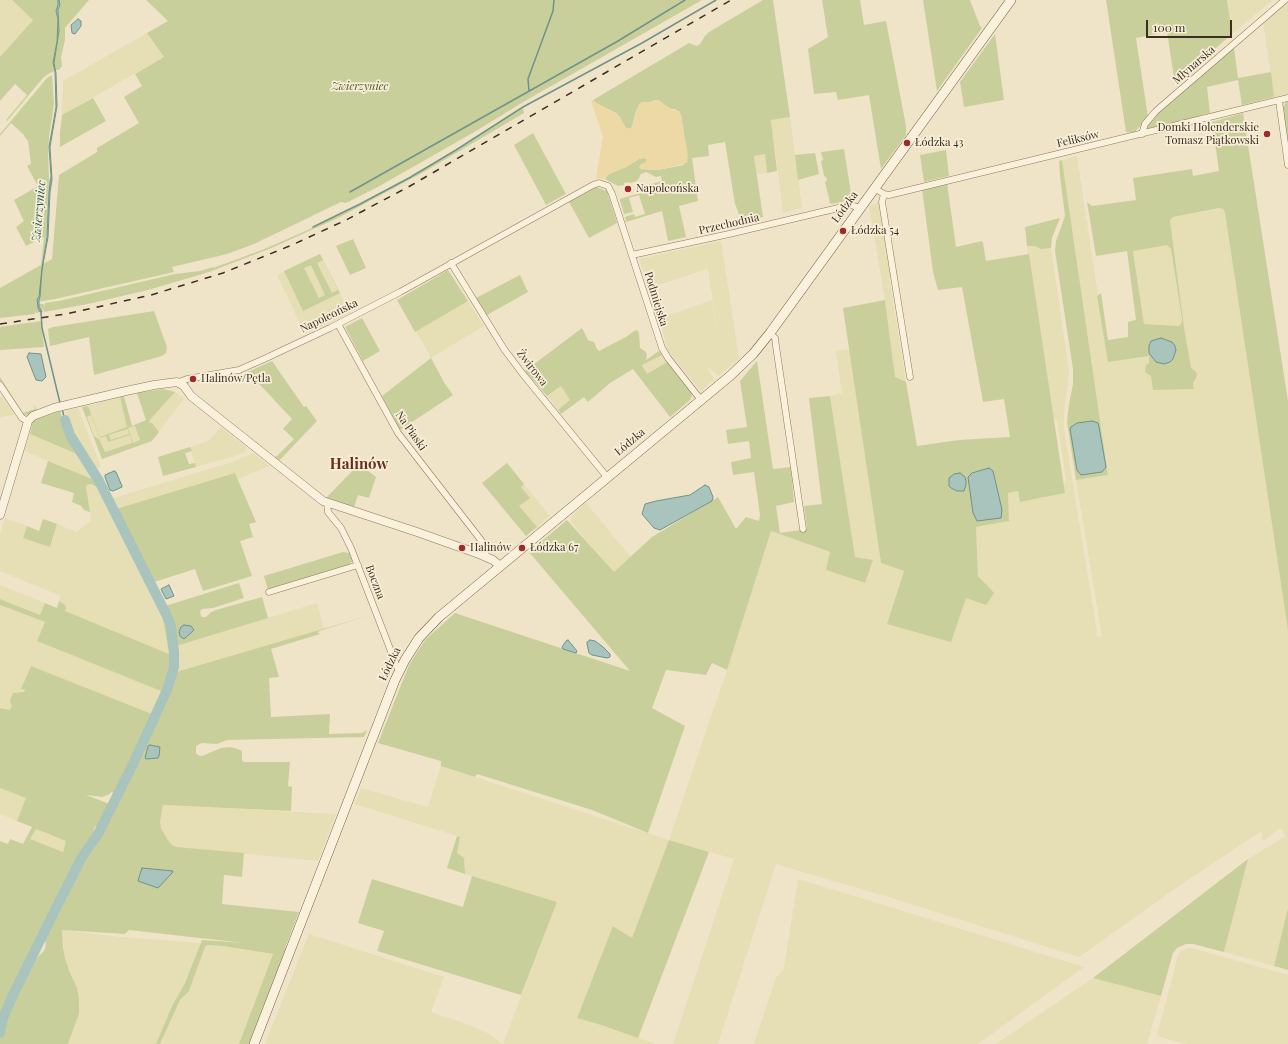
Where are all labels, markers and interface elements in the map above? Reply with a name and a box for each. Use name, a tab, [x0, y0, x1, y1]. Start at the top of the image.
scale bar	[1148, 12, 1234, 38]
text: 100 m	[1153, 19, 1185, 35]
street label: Młynarska	[1170, 43, 1218, 87]
park label: Zwierzyniec	[332, 80, 388, 94]
place label: Domki Holenderskie Tomasz Piątkowski	[1157, 121, 1259, 147]
street label: Feliksów	[1055, 128, 1101, 150]
marker: Domki Holenderskie Tomasz Piątkowski	[1262, 129, 1272, 139]
place label: Łódzka 43	[915, 136, 963, 150]
marker: Łódzka 43	[902, 138, 912, 148]
water label: Zwierzyniec	[29, 180, 49, 242]
place label: Napoleońska	[636, 182, 699, 196]
marker: Napoleońska	[623, 184, 633, 194]
street label: Łódzka	[829, 189, 861, 225]
street label: Przechodnia	[697, 211, 761, 237]
place label: Łódzka 54	[851, 224, 899, 238]
marker: Łódzka 54	[838, 226, 848, 236]
street label: Podmiejska	[641, 270, 671, 328]
street label: Napoleońska	[298, 296, 360, 336]
street label: Żwirowa	[514, 347, 550, 389]
place label: Halinów/Pętla	[201, 372, 270, 386]
marker: Halinów/Pętla	[188, 374, 198, 384]
street label: Na Piaski	[393, 409, 429, 453]
street label: Łódzka	[612, 426, 648, 458]
district label: Halinów	[330, 455, 388, 473]
place label: Halinów	[470, 541, 511, 555]
place label: Łódzka 67	[530, 541, 578, 555]
marker: Halinów	[457, 543, 467, 553]
marker: Łódzka 67	[517, 543, 527, 553]
street label: Boczna	[362, 563, 388, 601]
street label: Łódzka	[376, 645, 404, 683]

